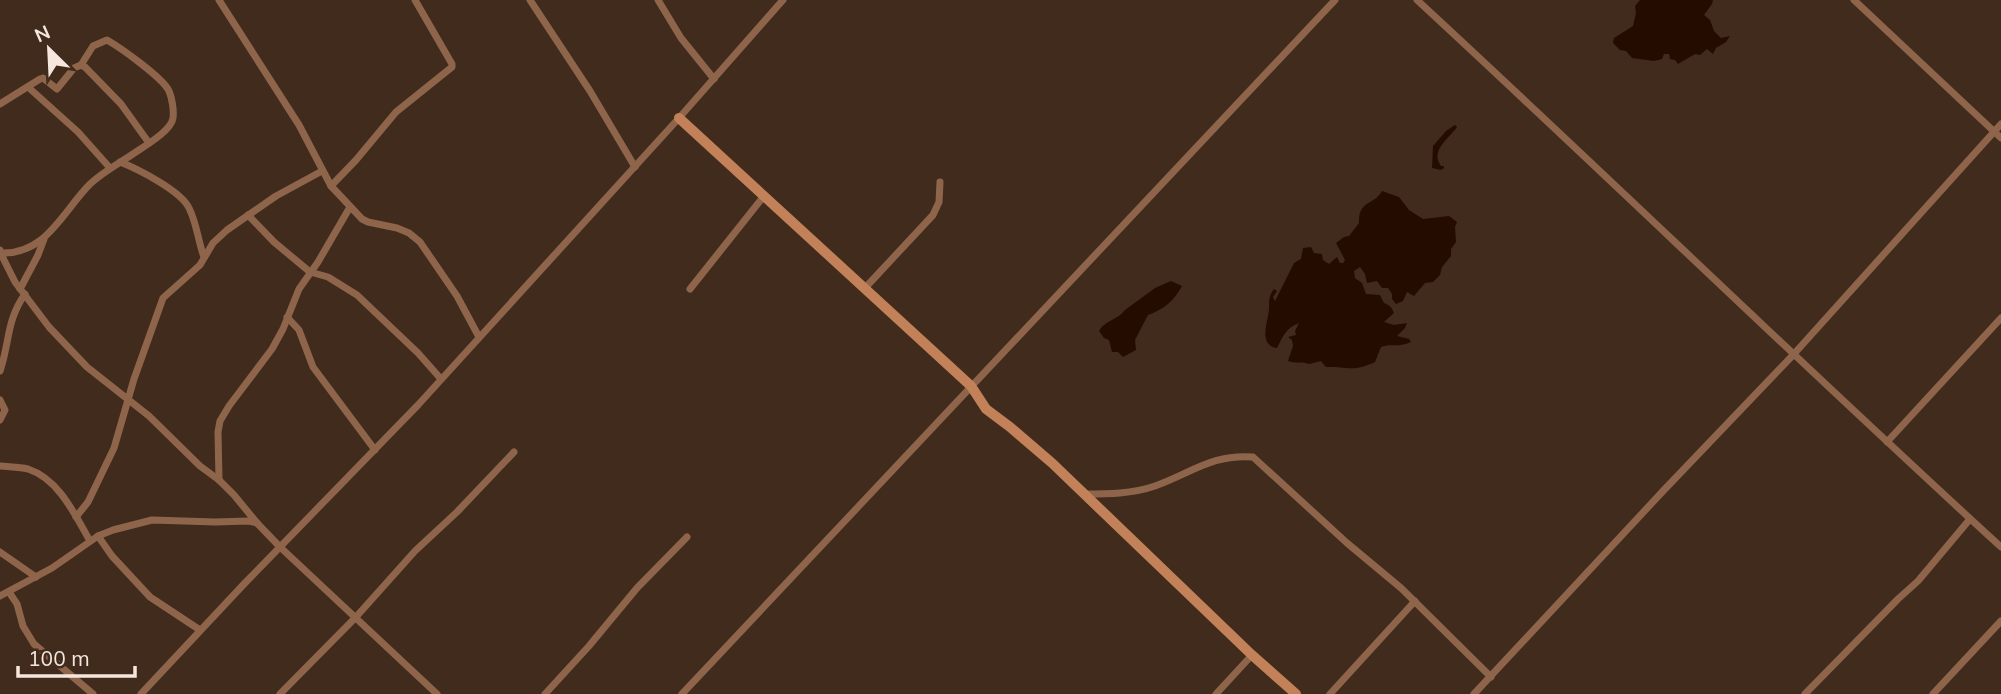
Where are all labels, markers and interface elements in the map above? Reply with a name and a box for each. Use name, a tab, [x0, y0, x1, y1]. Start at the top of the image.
north arrow	[14, 14, 84, 84]
text: N	[31, 20, 54, 47]
scale bar	[18, 634, 135, 678]
text: 100 m	[28, 645, 90, 671]

